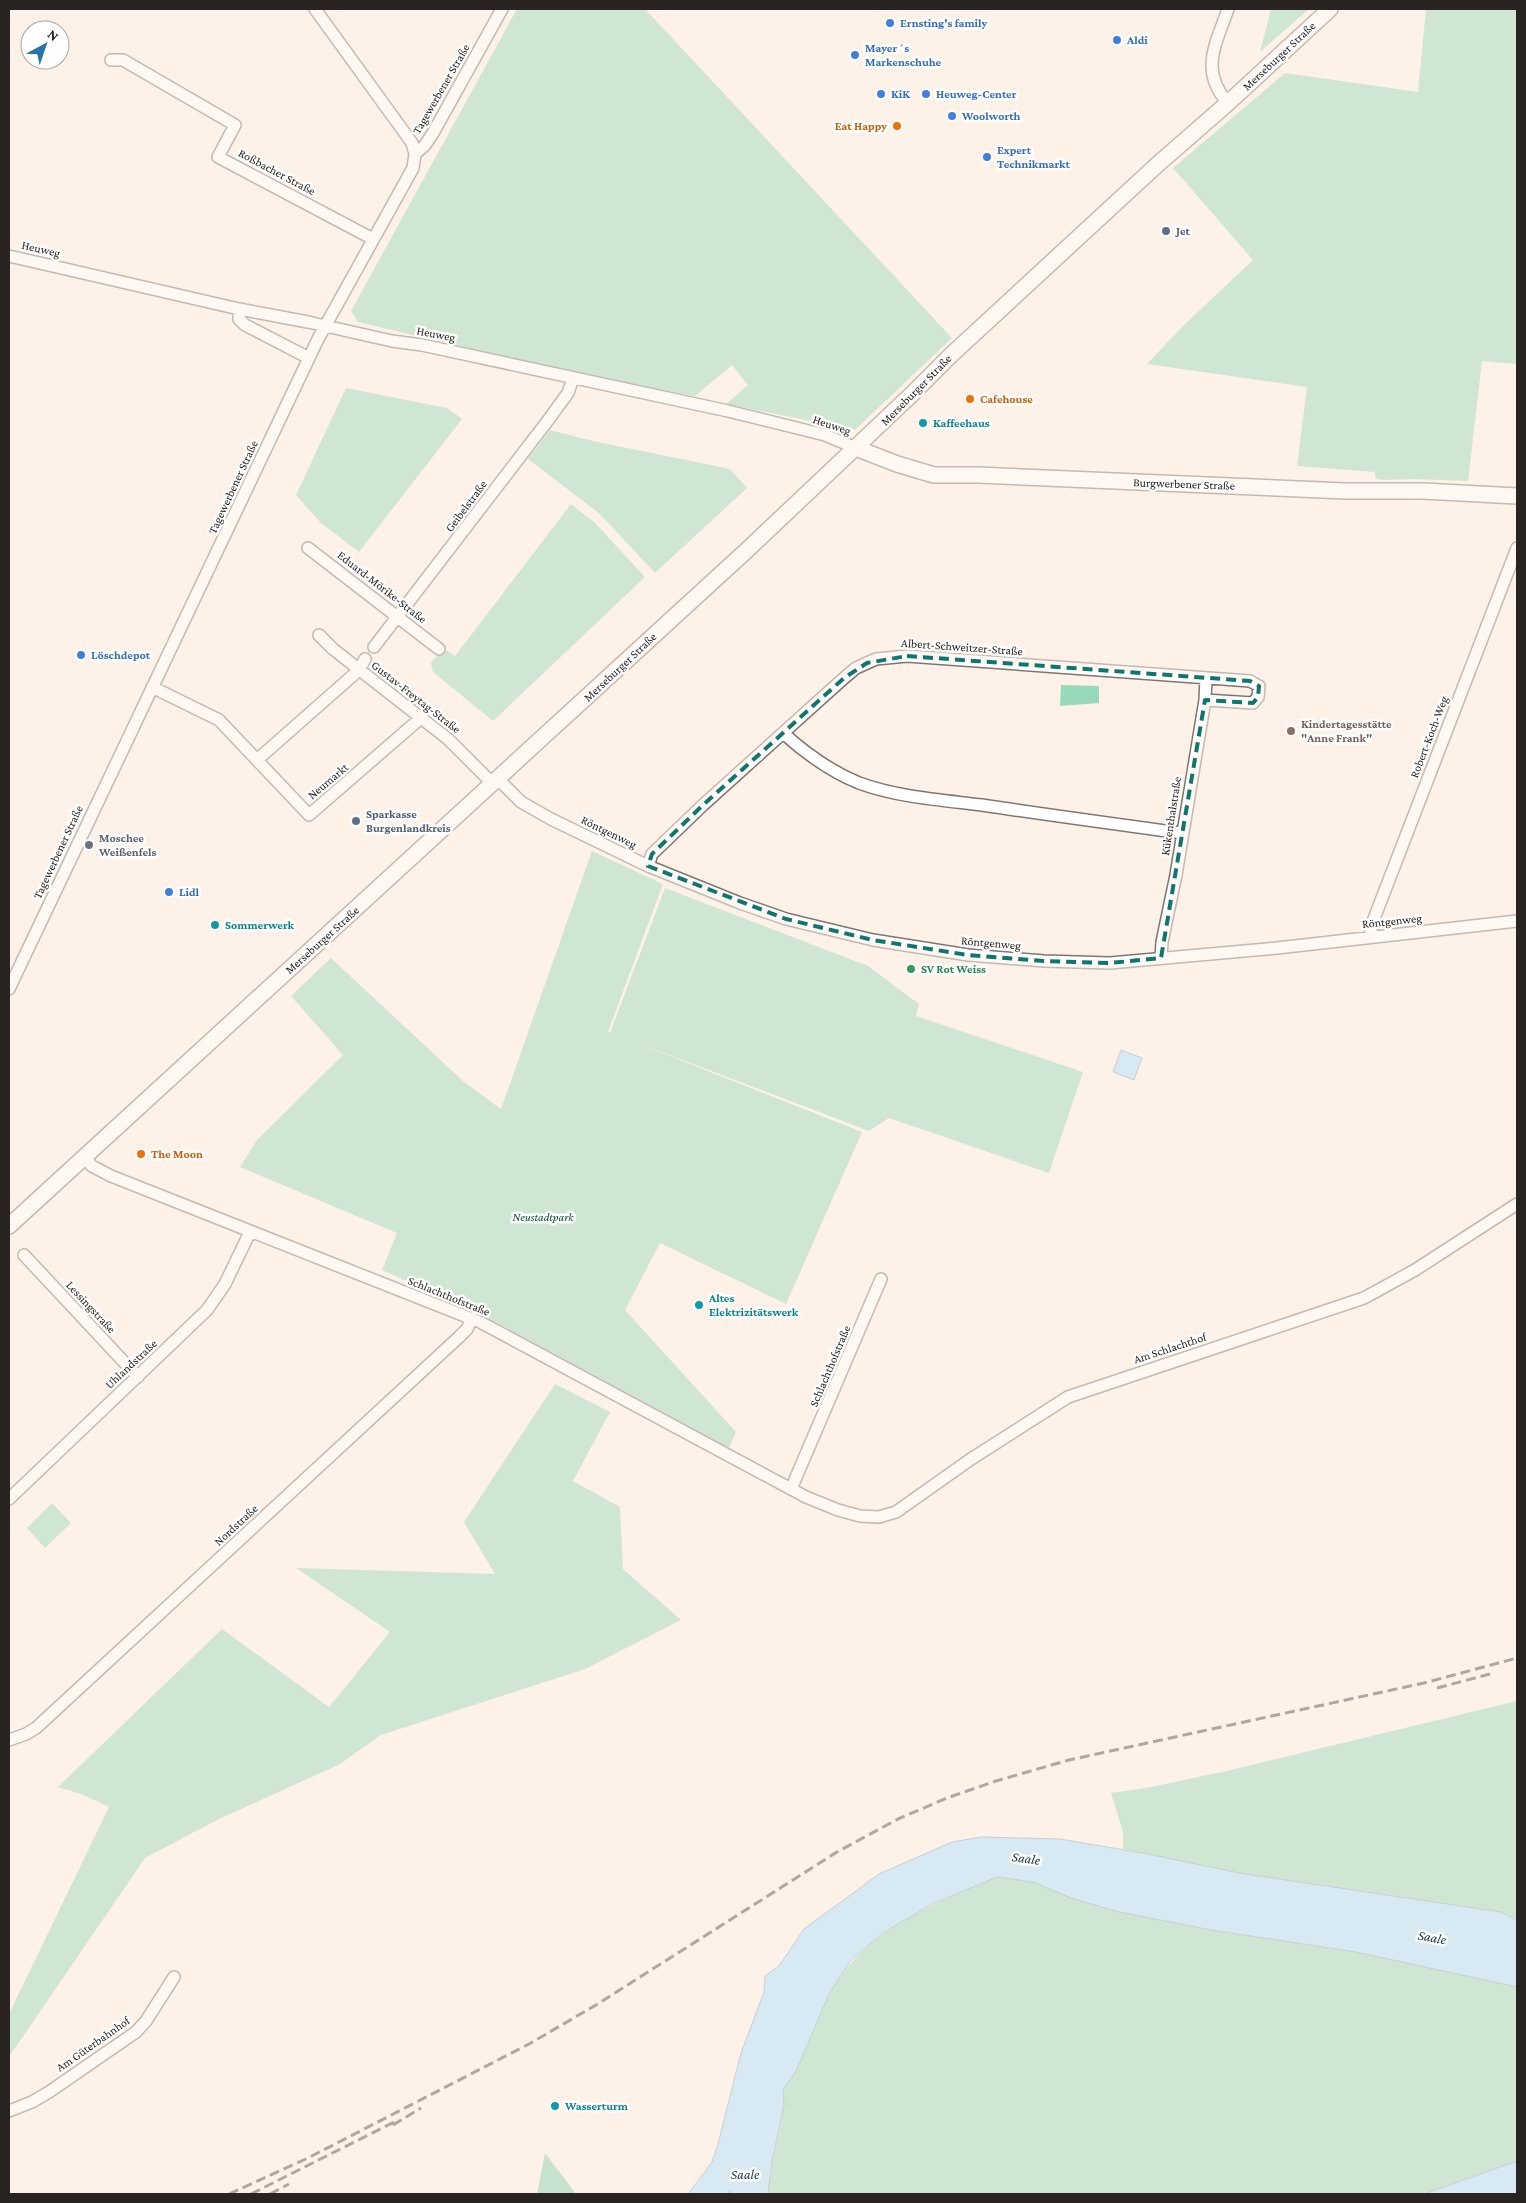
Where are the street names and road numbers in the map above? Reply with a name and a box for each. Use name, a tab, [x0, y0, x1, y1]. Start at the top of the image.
street label: Merseburger Straße	[1240, 19, 1318, 93]
street label: Tagewerbener Straße	[410, 41, 472, 137]
street label: Roßbacher Straße	[236, 146, 318, 198]
street label: Heuweg	[20, 238, 62, 260]
street label: Heuweg	[415, 323, 457, 345]
street label: Merseburger Straße	[878, 352, 954, 428]
street label: Heuweg	[811, 412, 853, 438]
street label: Tagewerbener Straße	[205, 438, 261, 536]
street label: Burgwerbener Straße	[1133, 475, 1235, 493]
street label: Geibelstraße	[442, 477, 490, 535]
street label: Eduard-Mörike-Straße	[335, 548, 429, 626]
street label: Merseburger Straße	[581, 630, 659, 704]
street label: Albert-Schweitzer-Straße	[901, 636, 1023, 658]
street label: Gustav-Freytag-Straße	[369, 658, 463, 736]
street label: Robert-Koch-Weg	[1407, 694, 1451, 780]
street label: Neumarkt	[305, 759, 352, 802]
street label: Kükenthalstraße	[1158, 776, 1184, 856]
street label: Tagewerbener Straße	[30, 803, 86, 901]
street label: Röntgenweg	[579, 813, 639, 852]
street label: Merseburger Straße	[282, 903, 362, 977]
street label: Röntgenweg	[1361, 911, 1423, 931]
street label: Röntgenweg	[960, 933, 1022, 953]
street label: Schlachthofstraße	[406, 1273, 492, 1319]
street label: Lessingstraße	[63, 1278, 119, 1336]
street label: Schlachthofstraße	[807, 1323, 853, 1409]
street label: Am Schlachthof	[1132, 1329, 1210, 1366]
street label: Uhlandstraße	[102, 1336, 160, 1392]
street label: Nordstraße	[211, 1501, 261, 1549]
street label: Am Güterbahnhof	[54, 2013, 134, 2075]

